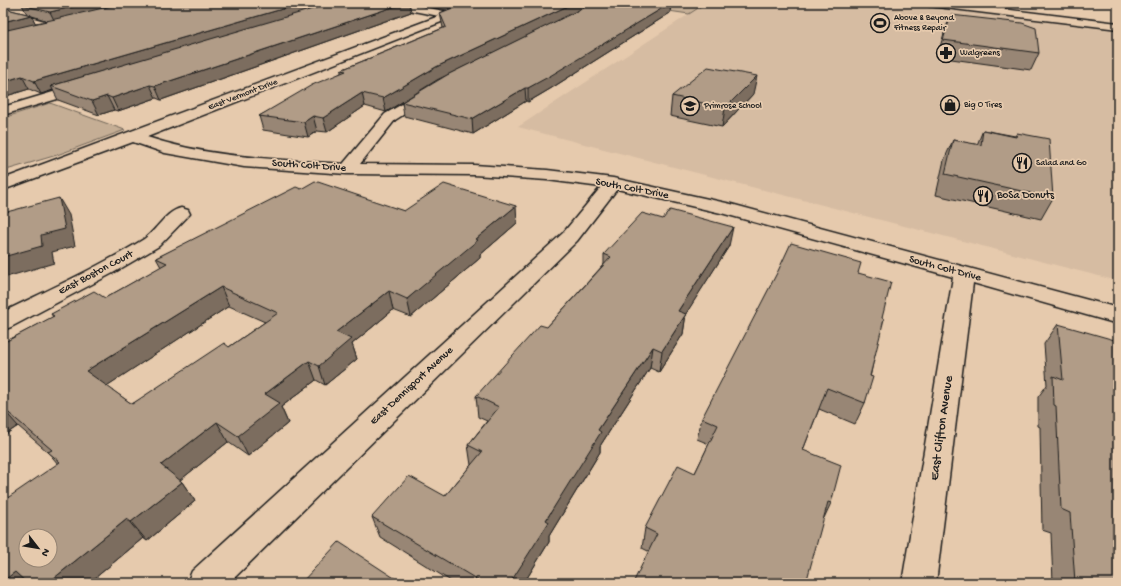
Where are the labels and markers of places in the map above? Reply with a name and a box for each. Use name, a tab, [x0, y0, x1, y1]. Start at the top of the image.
sports icon: Above & Beyond Fitness Repair	[869, 12, 891, 34]
place label: Above & Beyond Fitness Repair	[893, 13, 954, 34]
pharmacy icon: Walgreens	[935, 42, 957, 64]
place label: Walgreens	[960, 48, 1001, 59]
shop icon: Big O Tires	[939, 94, 961, 116]
school or university icon: Primrose School	[679, 95, 701, 117]
place label: Big O Tires	[963, 100, 1003, 111]
place label: Primrose School	[703, 101, 762, 112]
restaurant icon: Salad and Go	[1011, 152, 1033, 174]
place label: Salad and Go	[1036, 158, 1087, 169]
restaurant icon: BoSa Donuts	[972, 185, 994, 207]
place label: BoSa Donuts	[996, 190, 1055, 202]

